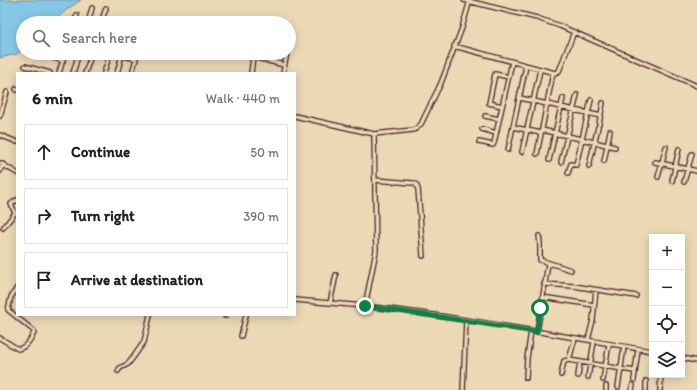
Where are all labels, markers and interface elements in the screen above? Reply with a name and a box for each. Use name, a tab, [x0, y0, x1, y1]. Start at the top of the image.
search box	[16, 16, 296, 60]
icon: search	[30, 27, 52, 49]
text: Search here	[62, 29, 137, 47]
text: 6 min	[32, 88, 73, 108]
text: Walk · 440 m	[206, 91, 280, 106]
icon: ahead	[33, 141, 55, 163]
text: Continue	[71, 143, 130, 161]
text: 50 m	[250, 145, 279, 160]
icon: right	[33, 205, 55, 227]
text: Turn right	[71, 207, 135, 225]
text: 390 m	[243, 209, 279, 224]
map controls	[649, 234, 685, 378]
button: +	[649, 234, 685, 270]
icon: arrive	[33, 269, 55, 291]
button: −	[649, 270, 685, 306]
text: Arrive at destination	[71, 271, 203, 289]
route end	[356, 297, 374, 315]
route start	[531, 299, 549, 317]
button: locate	[649, 306, 685, 342]
button: layers	[649, 342, 685, 378]

